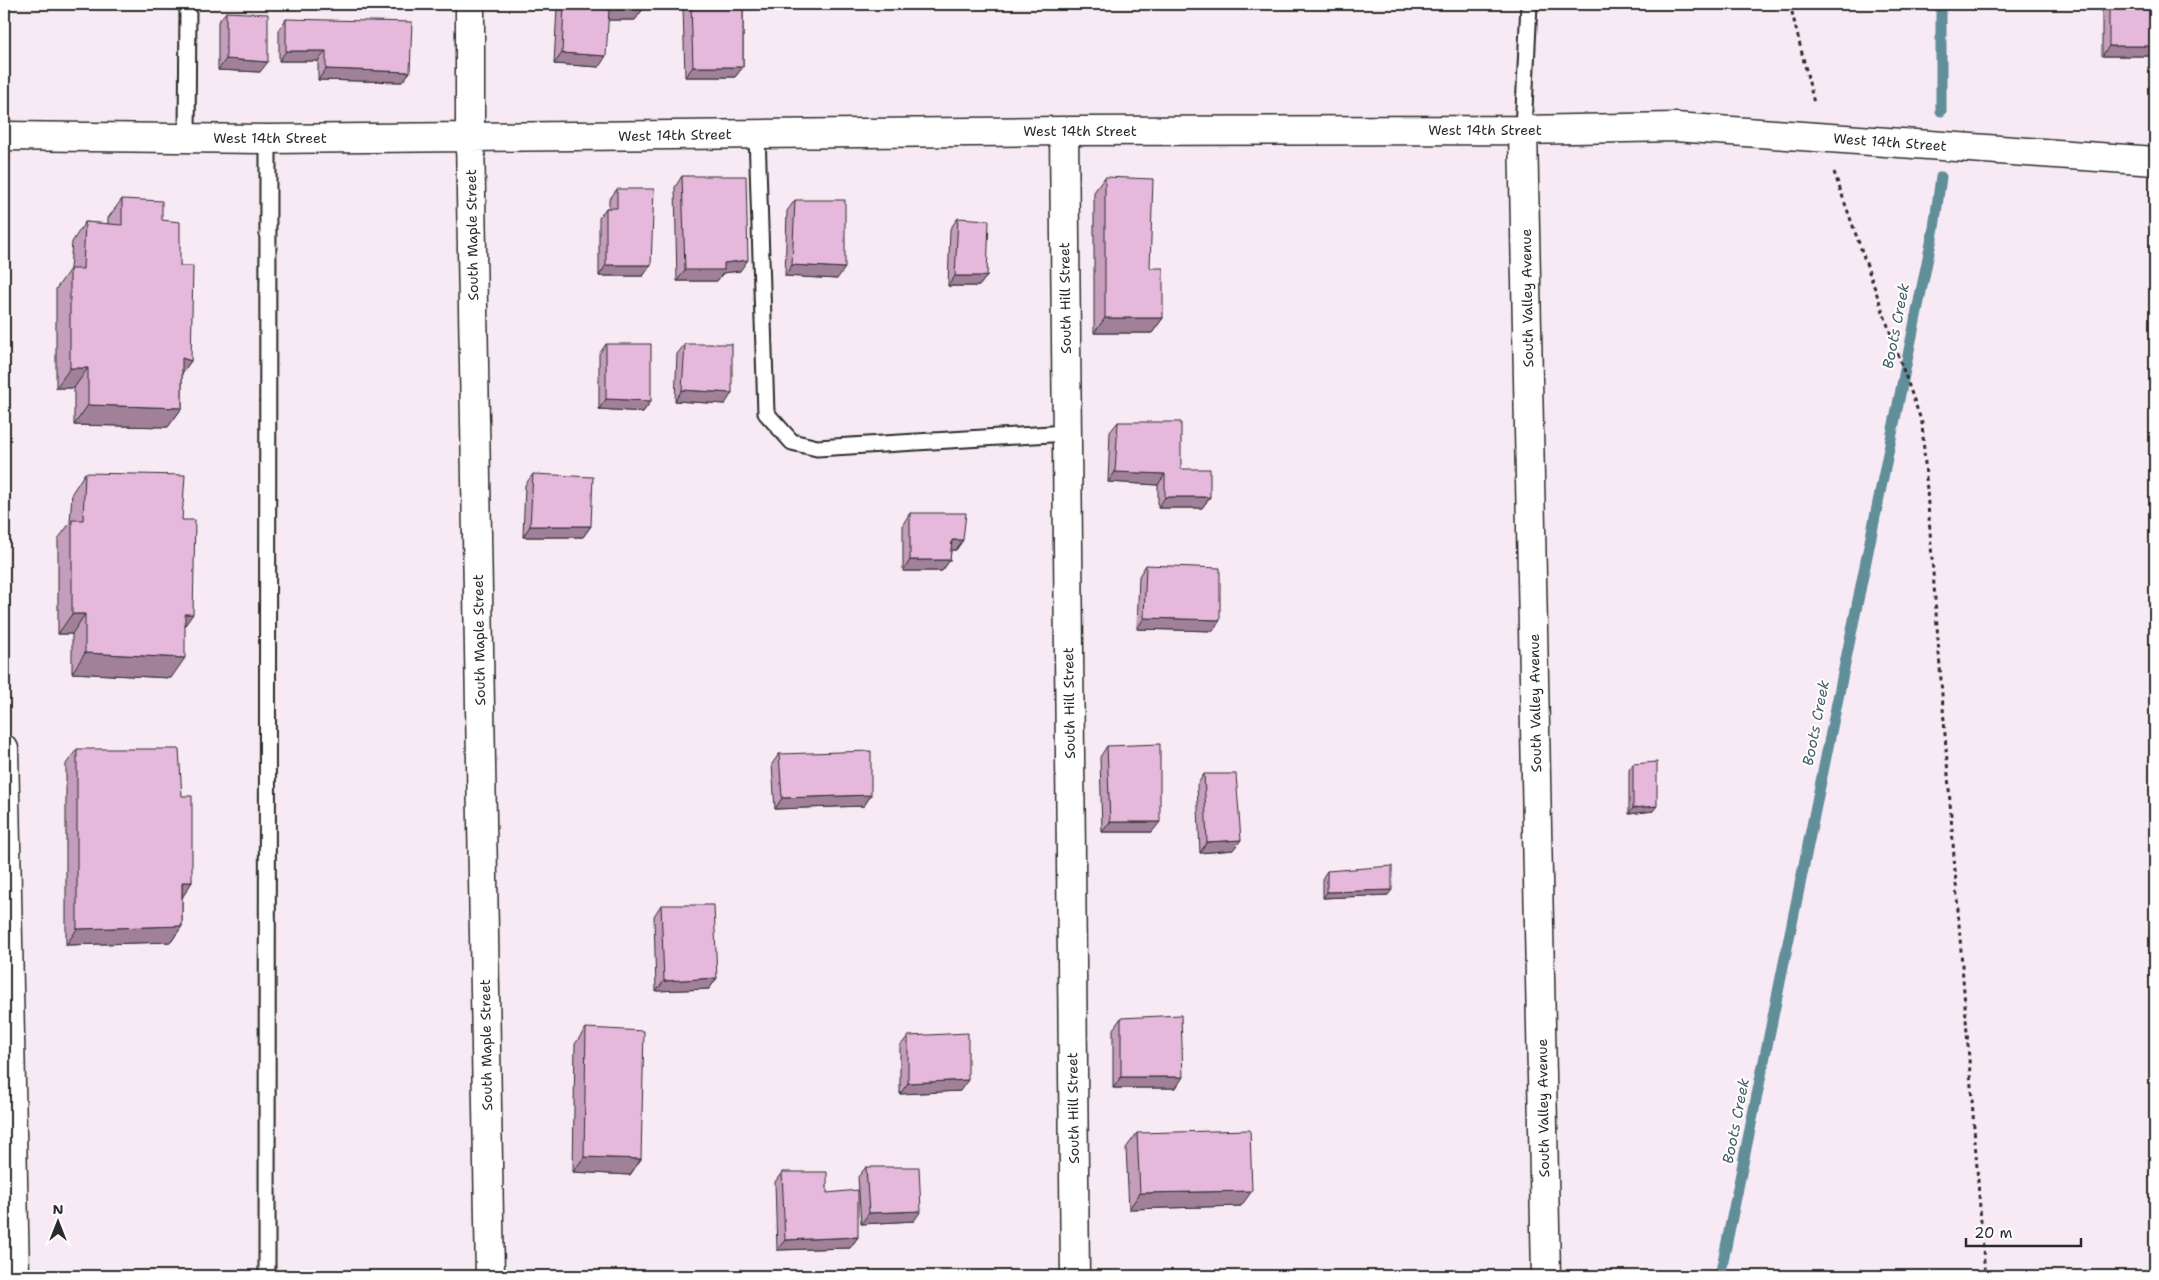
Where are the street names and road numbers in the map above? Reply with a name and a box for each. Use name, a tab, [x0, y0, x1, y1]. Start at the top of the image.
street label: West 14th Street	[1428, 121, 1542, 139]
street label: West 14th Street	[1023, 122, 1137, 140]
street label: West 14th Street	[618, 125, 732, 145]
street label: West 14th Street	[213, 129, 327, 147]
street label: West 14th Street	[1833, 129, 1947, 155]
street label: South Maple Street	[462, 169, 482, 301]
street label: South Valley Avenue	[1517, 228, 1537, 367]
street label: South Hill Street	[1055, 242, 1075, 354]
street label: South Maple Street	[469, 574, 489, 706]
street label: South Valley Avenue	[1525, 633, 1545, 772]
street label: South Hill Street	[1059, 647, 1079, 759]
street label: South Maple Street	[476, 979, 496, 1111]
street label: South Valley Avenue	[1533, 1038, 1553, 1177]
street label: South Hill Street	[1063, 1052, 1083, 1164]

